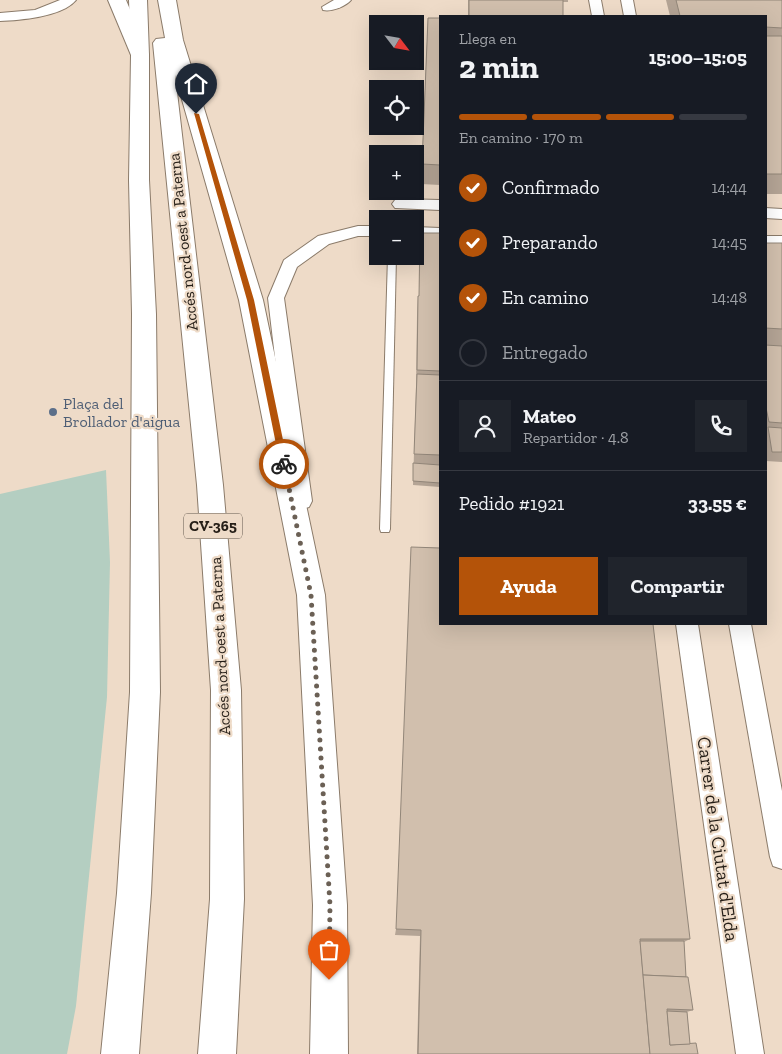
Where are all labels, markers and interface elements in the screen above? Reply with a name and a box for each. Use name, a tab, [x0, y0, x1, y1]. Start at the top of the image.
north arrow	[369, 15, 424, 70]
map controls	[369, 15, 424, 265]
text: Llega en	[459, 29, 516, 48]
text: 15:00–15:05	[649, 46, 747, 69]
text: 2 min	[459, 48, 539, 86]
pin	[175, 63, 217, 114]
icon: home	[182, 70, 210, 98]
button: locate	[369, 80, 424, 135]
text: En camino · 170 m	[459, 128, 583, 147]
button: +	[369, 145, 424, 200]
street label: Accés nord-oest a Paterna	[164, 152, 202, 332]
icon: check	[459, 174, 487, 202]
text: Confirmado	[502, 176, 599, 199]
text: 14:44	[711, 178, 747, 197]
button: −	[369, 210, 424, 265]
icon: check	[459, 229, 487, 257]
text: Preparando	[502, 231, 598, 254]
text: 14:45	[712, 233, 747, 252]
icon: check	[459, 284, 487, 312]
text: En camino	[502, 286, 589, 309]
text: 14:48	[711, 288, 747, 307]
text: Entregado	[502, 341, 588, 364]
place label: Plaça del Brollador d'aigua	[63, 394, 181, 431]
button: person	[459, 400, 511, 452]
button: phone	[695, 400, 747, 452]
text: Mateo	[523, 405, 576, 428]
marker: Plaça del Brollador d'aigua	[47, 406, 59, 418]
text: Repartidor · 4.8	[523, 428, 629, 447]
courier	[259, 439, 309, 489]
icon: bike	[270, 450, 298, 478]
text: Pedido #1921	[459, 492, 564, 515]
text: 33.55 €	[688, 492, 747, 515]
road number: CV-365	[184, 514, 242, 538]
street label: Accés nord-oest a Paterna	[206, 556, 234, 736]
button: Ayuda	[459, 557, 598, 615]
button: Compartir	[608, 557, 747, 615]
street label: Carrer de la Ciutat d'Elda	[692, 735, 744, 943]
pin	[308, 929, 350, 980]
icon: bag	[315, 936, 343, 964]

